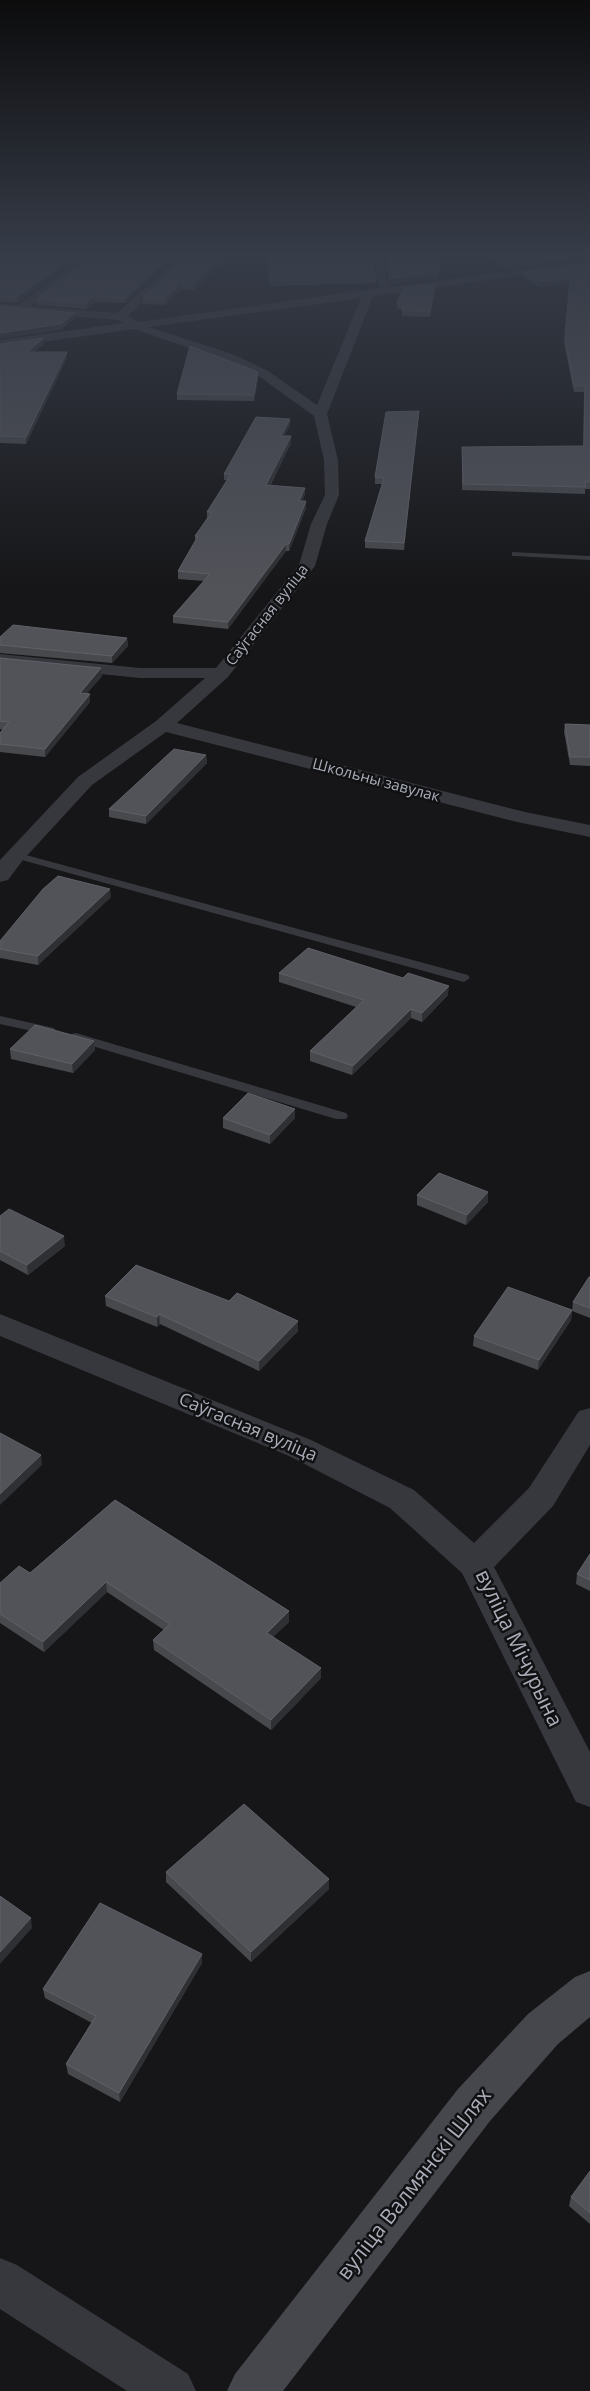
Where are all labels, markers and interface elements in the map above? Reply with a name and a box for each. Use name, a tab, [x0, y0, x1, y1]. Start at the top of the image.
street label: Саўгасная вуліца	[220, 560, 312, 669]
street label: Школьны завулак	[310, 752, 442, 806]
street label: Саўгасная вуліца	[175, 1386, 321, 1466]
street label: вуліца Мічурына	[470, 1564, 570, 1731]
street label: вуліца Валмянскі Шлях	[330, 2082, 497, 2285]

